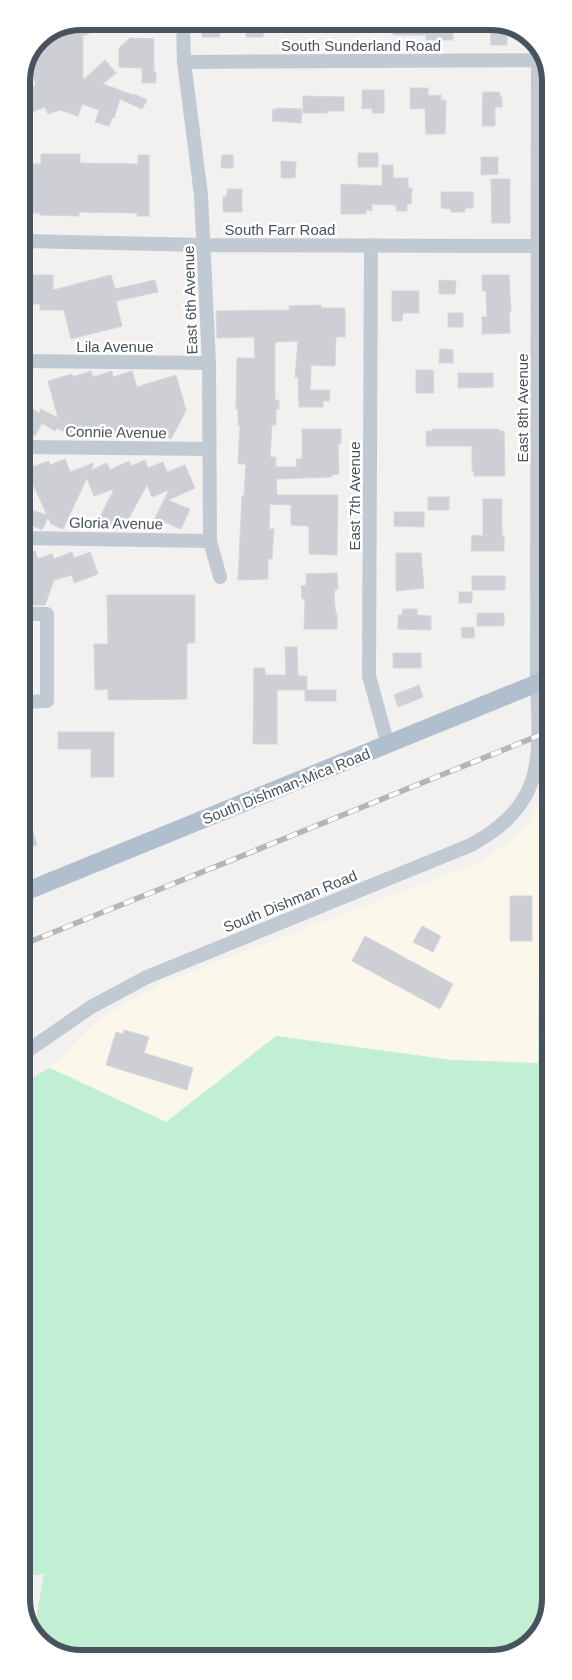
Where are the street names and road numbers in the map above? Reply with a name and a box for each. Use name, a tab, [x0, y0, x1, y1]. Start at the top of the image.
street label: South Sunderland Road	[281, 37, 441, 54]
street label: South Farr Road	[225, 221, 335, 238]
street label: East 6th Avenue	[180, 245, 200, 355]
street label: Lila Avenue	[76, 338, 154, 355]
street label: East 8th Avenue	[514, 354, 531, 462]
street label: Connie Avenue	[65, 423, 167, 441]
street label: East 7th Avenue	[346, 442, 363, 550]
street label: Gloria Avenue	[69, 514, 163, 532]
street label: South Dishman-Mica Road	[200, 745, 372, 827]
street label: South Dishman Road	[221, 866, 359, 936]

